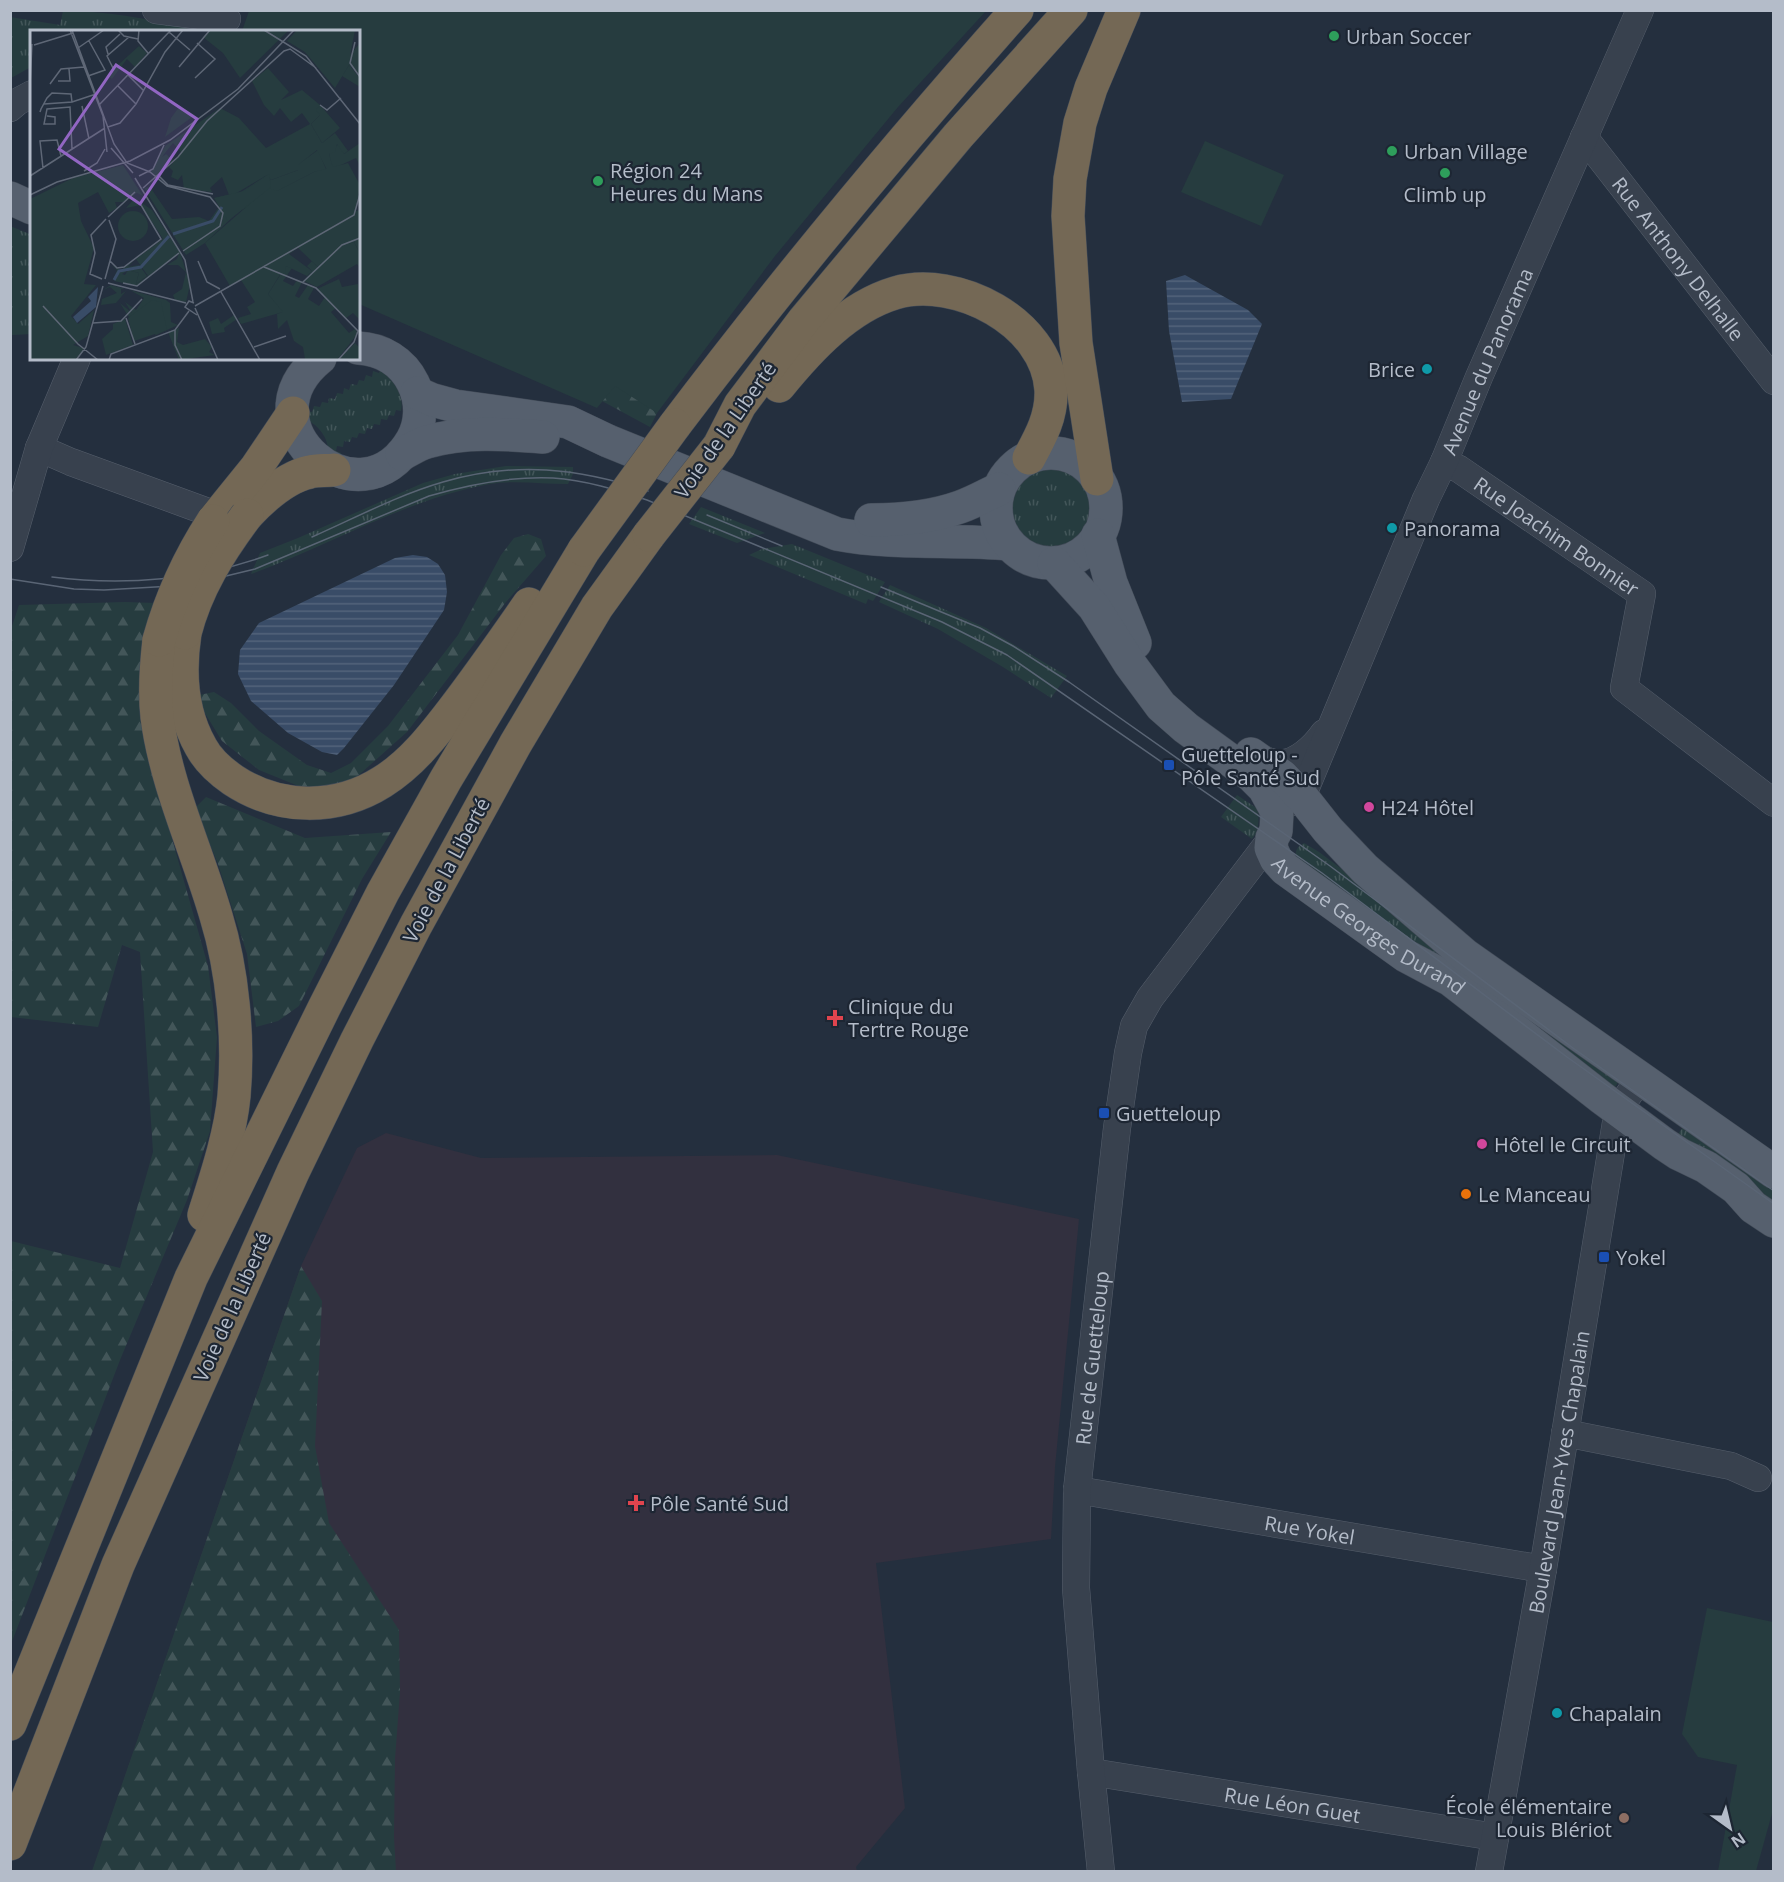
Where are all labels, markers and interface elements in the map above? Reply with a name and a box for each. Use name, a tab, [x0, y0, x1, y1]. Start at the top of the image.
place label: Urban Soccer	[1346, 23, 1471, 50]
marker: Urban Soccer	[1327, 29, 1341, 43]
inset map	[30, 30, 360, 360]
place label: Urban Village	[1404, 138, 1528, 165]
marker: Urban Village	[1385, 144, 1399, 158]
place label: Région 24 Heures du Mans	[610, 157, 763, 207]
marker: Climb up	[1438, 166, 1452, 180]
street label: Rue Anthony Delhalle	[1606, 171, 1751, 346]
marker: Région 24 Heures du Mans	[591, 174, 605, 188]
place label: Climb up	[1403, 181, 1487, 208]
street label: Avenue du Panorama	[1435, 263, 1539, 459]
street label: Voie de la Liberté	[668, 356, 782, 504]
place label: Brice	[1368, 356, 1415, 383]
marker: Brice	[1420, 362, 1434, 376]
street label: Rue Joachim Bonnier	[1469, 470, 1645, 602]
place label: Panorama	[1404, 515, 1500, 542]
marker: Panorama	[1385, 521, 1399, 535]
place label: Guetteloup - Pôle Santé Sud	[1181, 741, 1320, 791]
marker: Guetteloup - Pôle Santé Sud	[1162, 758, 1176, 772]
street label: Voie de la Liberté	[396, 793, 496, 947]
place label: H24 Hôtel	[1381, 794, 1474, 821]
marker: H24 Hôtel	[1362, 800, 1376, 814]
street label: Avenue Georges Durand	[1266, 850, 1471, 1000]
place label: Clinique du Tertre Rouge	[848, 993, 969, 1043]
marker: Clinique du Tertre Rouge	[826, 1009, 844, 1027]
place label: Guetteloup	[1116, 1100, 1221, 1127]
marker: Guetteloup	[1097, 1106, 1111, 1120]
place label: Hôtel le Circuit	[1494, 1131, 1631, 1158]
marker: Hôtel le Circuit	[1475, 1137, 1489, 1151]
place label: Le Manceau	[1478, 1181, 1590, 1208]
marker: Le Manceau	[1459, 1187, 1473, 1201]
street label: Voie de la Liberté	[187, 1228, 277, 1386]
place label: Yokel	[1616, 1244, 1666, 1271]
marker: Yokel	[1597, 1250, 1611, 1264]
street label: Rue de Guetteloup	[1069, 1270, 1115, 1446]
street label: Boulevard Jean-Yves Chapalain	[1522, 1328, 1595, 1616]
place label: Pôle Santé Sud	[650, 1490, 789, 1517]
marker: Pôle Santé Sud	[627, 1494, 645, 1512]
street label: Rue Yokel	[1263, 1509, 1357, 1550]
place label: Chapalain	[1569, 1700, 1662, 1727]
marker: Chapalain	[1550, 1706, 1564, 1720]
street label: Rue Léon Guet	[1222, 1780, 1362, 1829]
place label: École élémentaire Louis Blériot	[1446, 1793, 1612, 1843]
north arrow	[1700, 1798, 1760, 1858]
marker: École élémentaire Louis Blériot	[1617, 1811, 1631, 1825]
text: N	[1727, 1828, 1750, 1853]

